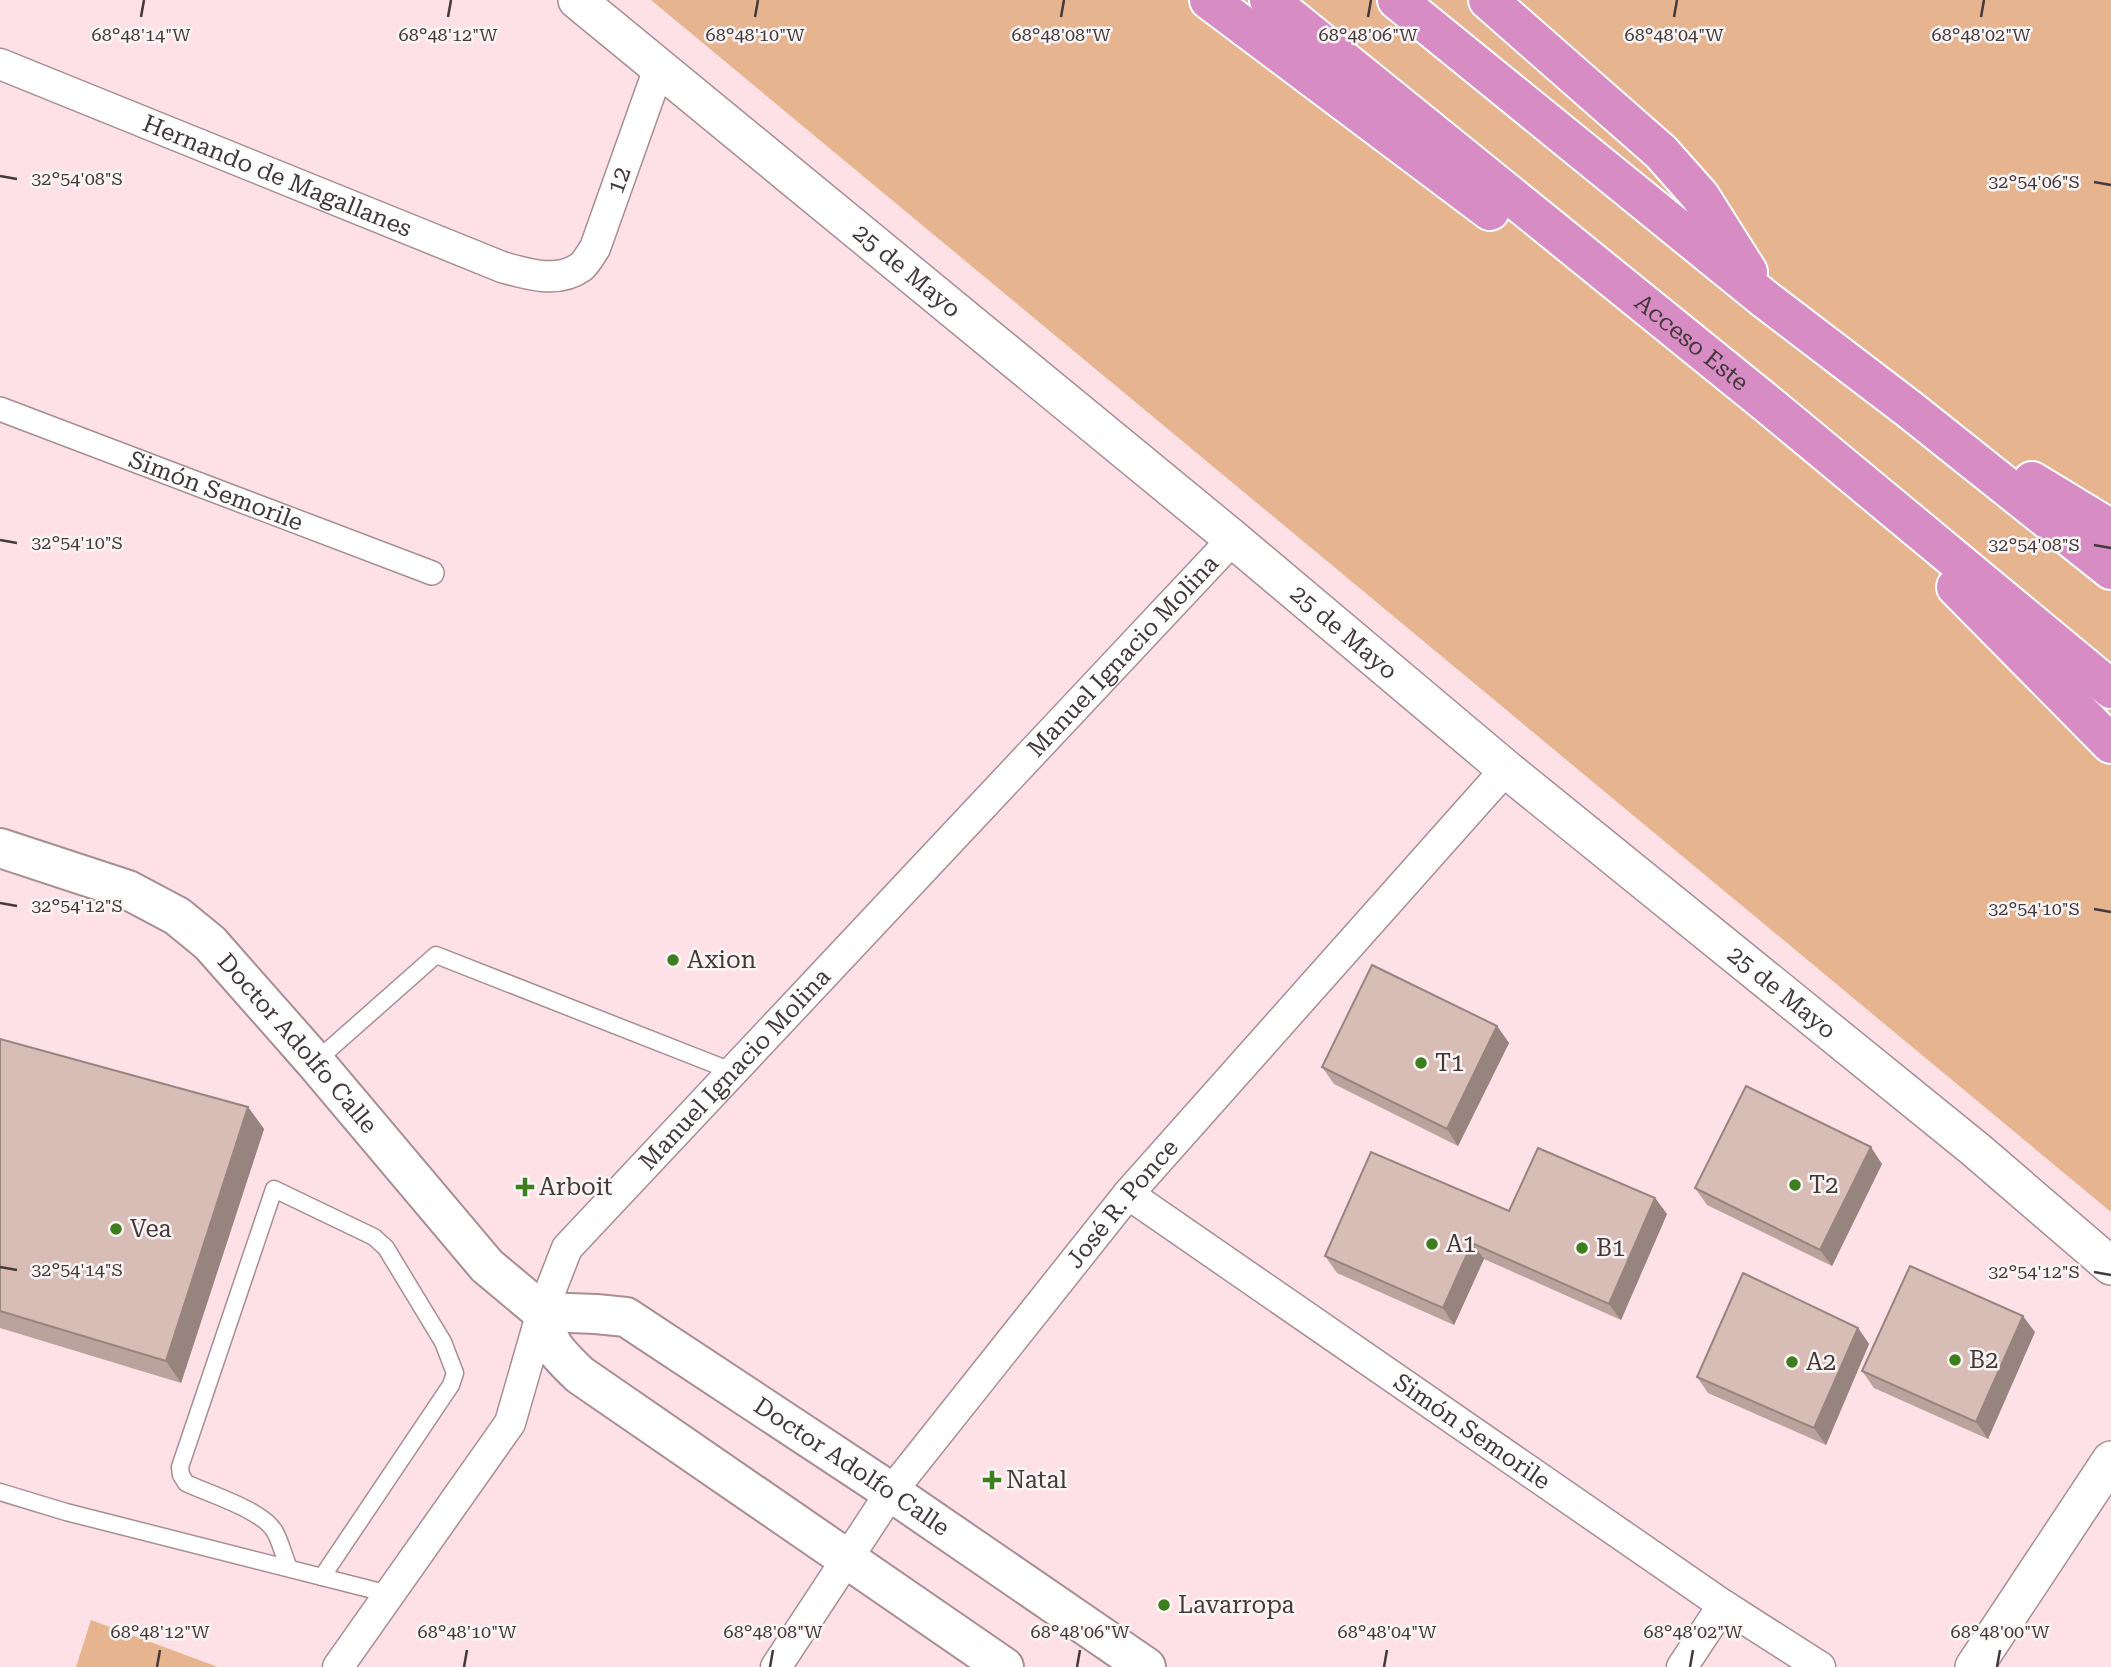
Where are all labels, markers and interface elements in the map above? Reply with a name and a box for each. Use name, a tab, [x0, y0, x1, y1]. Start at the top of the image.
text: 68°48'14"W	[92, 24, 191, 45]
text: 68°48'12"W	[399, 24, 498, 45]
text: 68°48'10"W	[706, 24, 805, 45]
text: 68°48'08"W	[1012, 24, 1111, 45]
text: 68°48'06"W	[1319, 24, 1418, 45]
text: 68°48'04"W	[1625, 24, 1724, 45]
text: 68°48'02"W	[1932, 24, 2031, 45]
street label: Hernando de Magallanes	[139, 109, 416, 243]
street label: 12	[601, 163, 637, 198]
text: 32°54'08"S	[31, 168, 123, 189]
text: 32°54'06"S	[1988, 171, 2080, 192]
street label: 25 de Mayo	[847, 219, 966, 324]
street label: Acceso Este	[1629, 288, 1754, 397]
street label: Simón Semorile	[125, 445, 307, 537]
text: 32°54'10"S	[31, 532, 123, 553]
text: 32°54'08"S	[1988, 534, 2080, 555]
street label: Manuel Ignacio Molina	[1022, 549, 1224, 763]
street label: 25 de Mayo	[1285, 579, 1403, 685]
text: 32°54'12"S	[31, 895, 123, 916]
text: 32°54'10"S	[1988, 898, 2080, 919]
street label: 25 de Mayo	[1722, 940, 1842, 1045]
place label: Axion	[687, 946, 756, 974]
street label: Doctor Adolfo Calle	[212, 948, 383, 1139]
marker: Axion	[665, 952, 681, 968]
street label: Manuel Ignacio Molina	[634, 963, 836, 1176]
place label: T1	[1435, 1049, 1465, 1077]
marker: T1	[1413, 1055, 1429, 1071]
street label: José R. Ponce	[1061, 1134, 1184, 1274]
place label: T2	[1809, 1171, 1839, 1199]
place label: Arboit	[539, 1173, 613, 1201]
marker: T2	[1787, 1177, 1803, 1193]
marker: Arboit	[517, 1179, 533, 1195]
place label: Vea	[130, 1215, 172, 1243]
marker: Vea	[108, 1221, 124, 1237]
place label: A1	[1446, 1230, 1476, 1258]
place label: B1	[1596, 1234, 1626, 1262]
marker: A1	[1424, 1236, 1440, 1252]
marker: B1	[1574, 1240, 1590, 1256]
text: 32°54'14"S	[31, 1259, 123, 1280]
text: 32°54'12"S	[1988, 1261, 2080, 1282]
place label: B2	[1969, 1346, 1999, 1374]
place label: A2	[1806, 1348, 1836, 1376]
marker: B2	[1947, 1352, 1963, 1368]
marker: A2	[1784, 1354, 1800, 1370]
street label: Simón Semorile	[1388, 1368, 1556, 1495]
street label: Doctor Adolfo Calle	[749, 1391, 955, 1542]
place label: Natal	[1006, 1466, 1067, 1494]
marker: Natal	[984, 1472, 1000, 1488]
place label: Lavarropa	[1178, 1591, 1295, 1619]
marker: Lavarropa	[1156, 1597, 1172, 1613]
text: 68°48'12"W	[111, 1621, 210, 1642]
text: 68°48'10"W	[418, 1621, 517, 1642]
text: 68°48'08"W	[724, 1621, 823, 1642]
text: 68°48'06"W	[1031, 1621, 1130, 1642]
text: 68°48'04"W	[1338, 1621, 1437, 1642]
text: 68°48'02"W	[1644, 1621, 1743, 1642]
text: 68°48'00"W	[1951, 1621, 2050, 1642]

